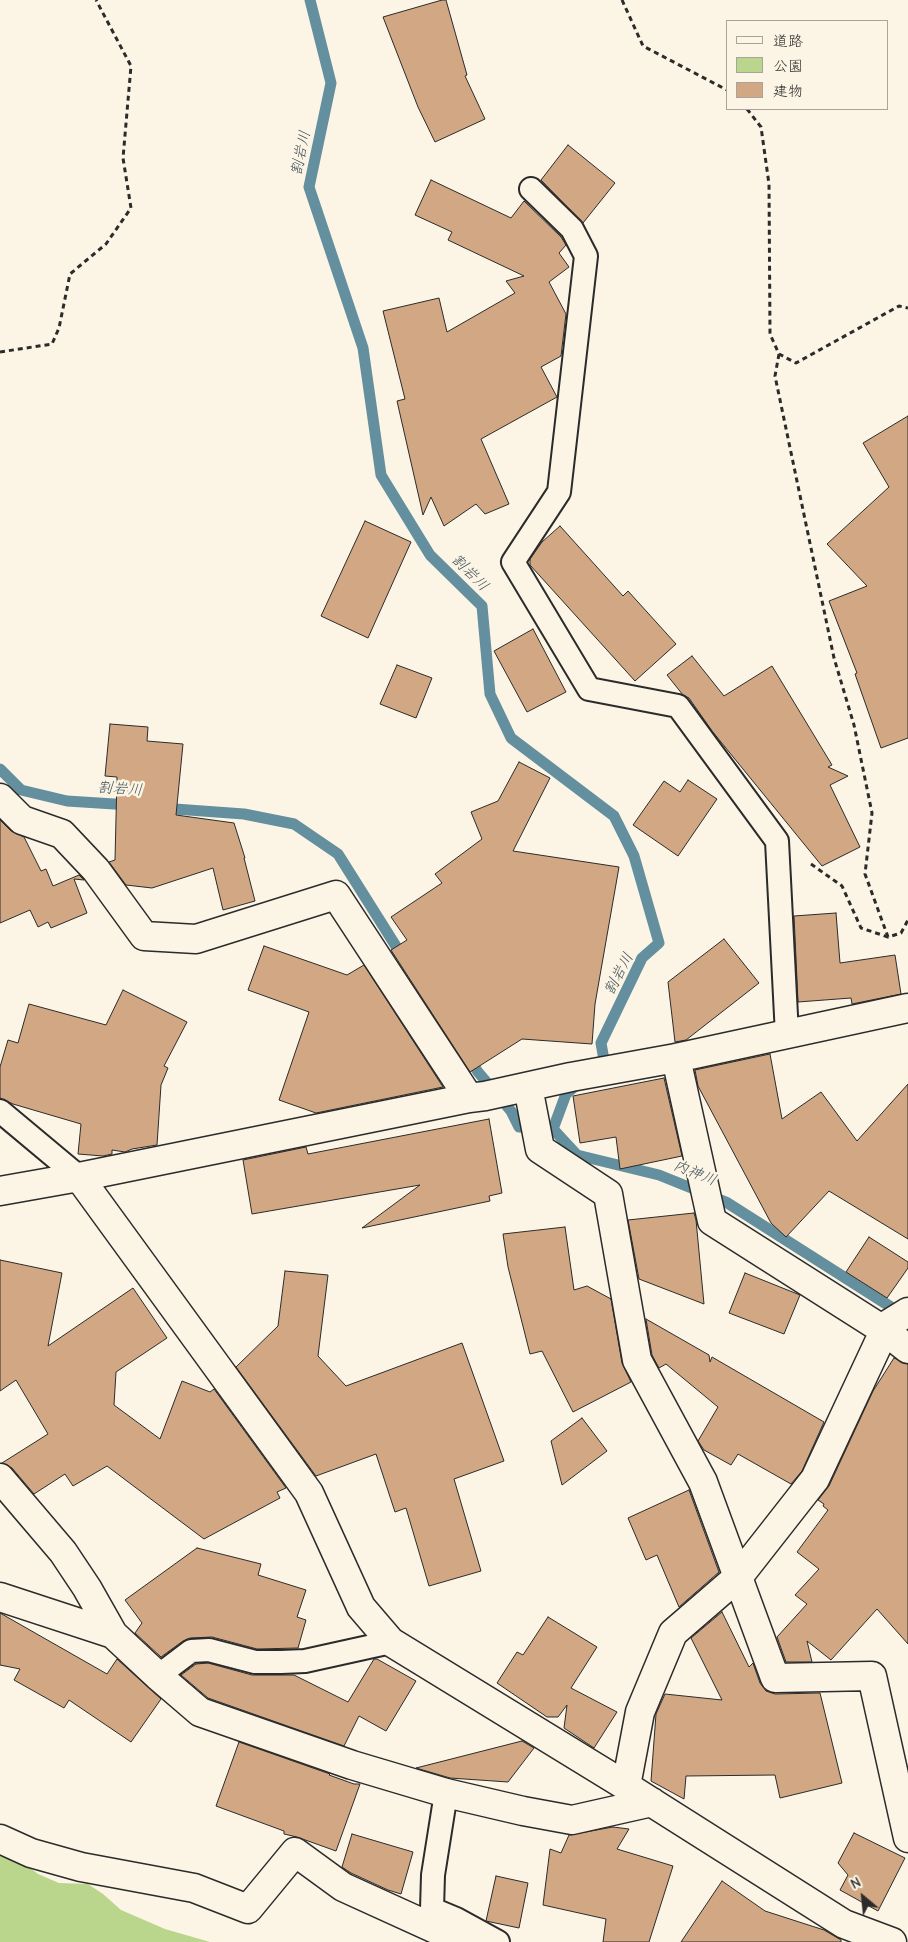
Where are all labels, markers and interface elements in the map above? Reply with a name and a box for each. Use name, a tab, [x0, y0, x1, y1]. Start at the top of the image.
legend	[726, 20, 888, 110]
text: 道路	[773, 32, 803, 50]
text: 公園	[773, 57, 803, 75]
text: 建物	[773, 82, 803, 100]
water label: 割岩川	[288, 129, 314, 177]
water label: 割岩川	[448, 551, 492, 595]
water label: 割岩川	[97, 778, 143, 800]
water label: 割岩川	[600, 950, 638, 998]
water label: 内神川	[671, 1156, 719, 1190]
north arrow	[838, 1872, 888, 1922]
text: N	[848, 1874, 864, 1893]

